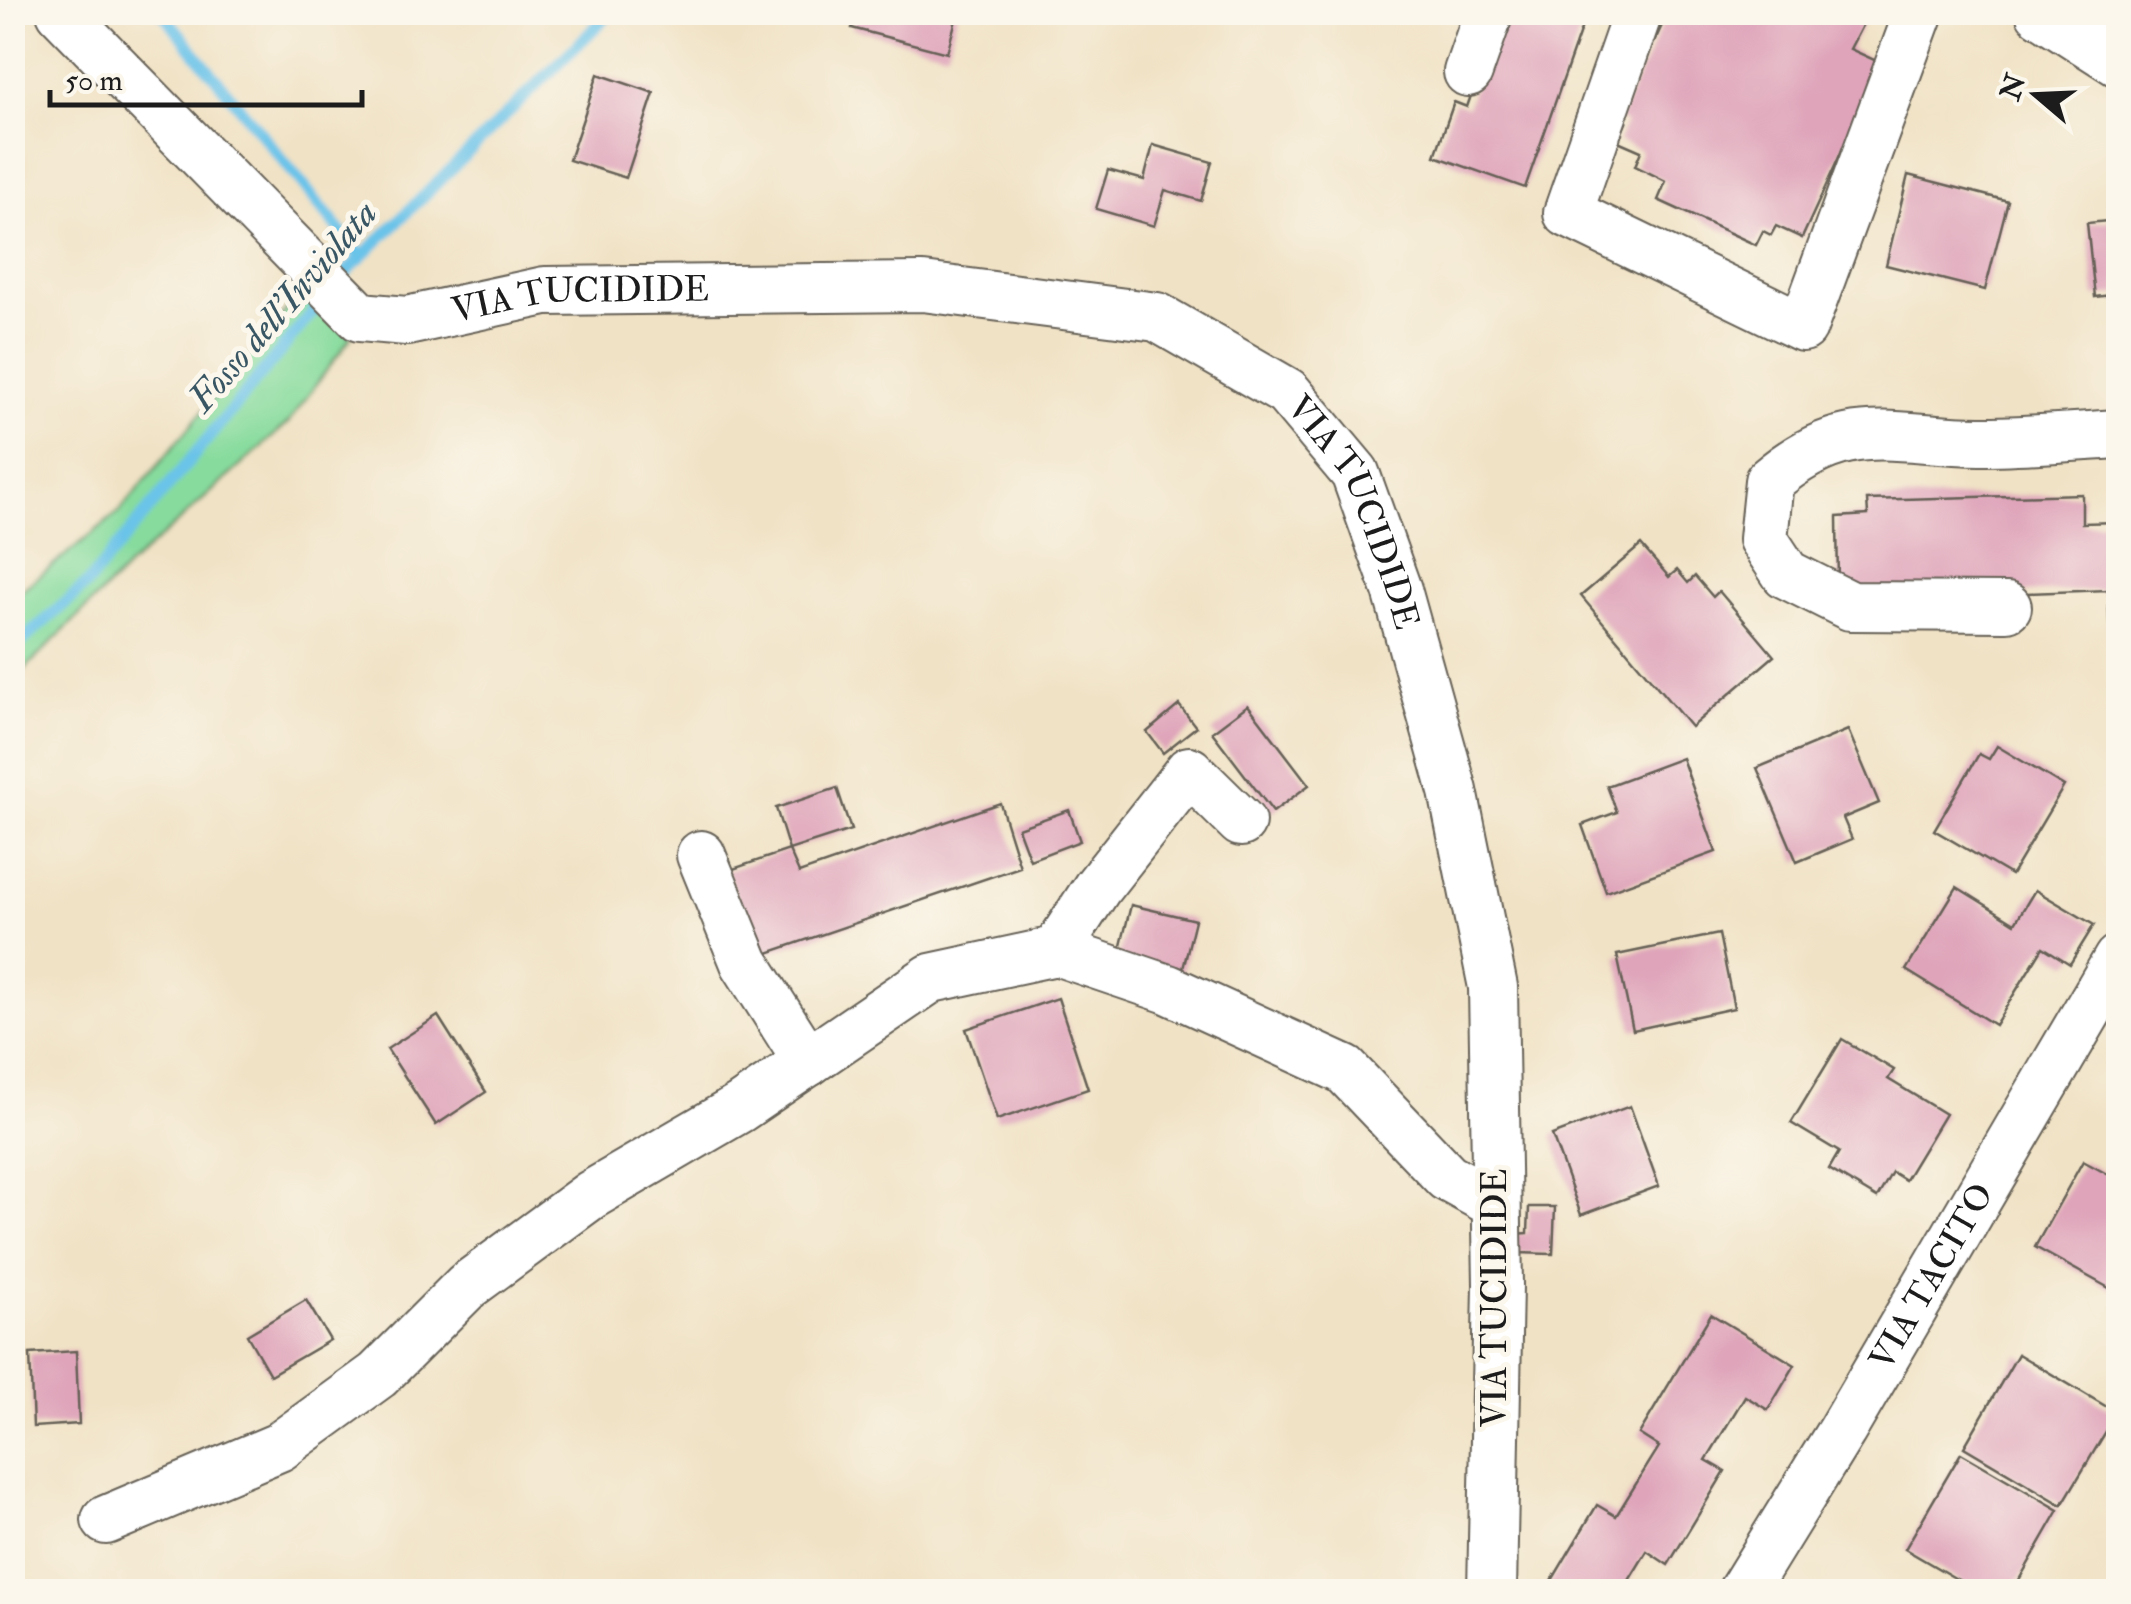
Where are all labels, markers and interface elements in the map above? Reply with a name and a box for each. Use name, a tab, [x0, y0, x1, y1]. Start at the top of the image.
scale bar	[50, 45, 362, 107]
north arrow	[1986, 45, 2086, 145]
text: 50 m	[65, 62, 123, 99]
text: N	[1993, 69, 2035, 106]
water label: Fosso dell'Inviolata	[177, 190, 388, 423]
street label: VIA TUCIDIDE	[447, 267, 709, 333]
street label: VIA TUCIDIDE	[1277, 386, 1429, 634]
street label: VIA TUCIDIDE	[1473, 1169, 1517, 1427]
street label: VIA TACITO	[1860, 1175, 2004, 1378]

